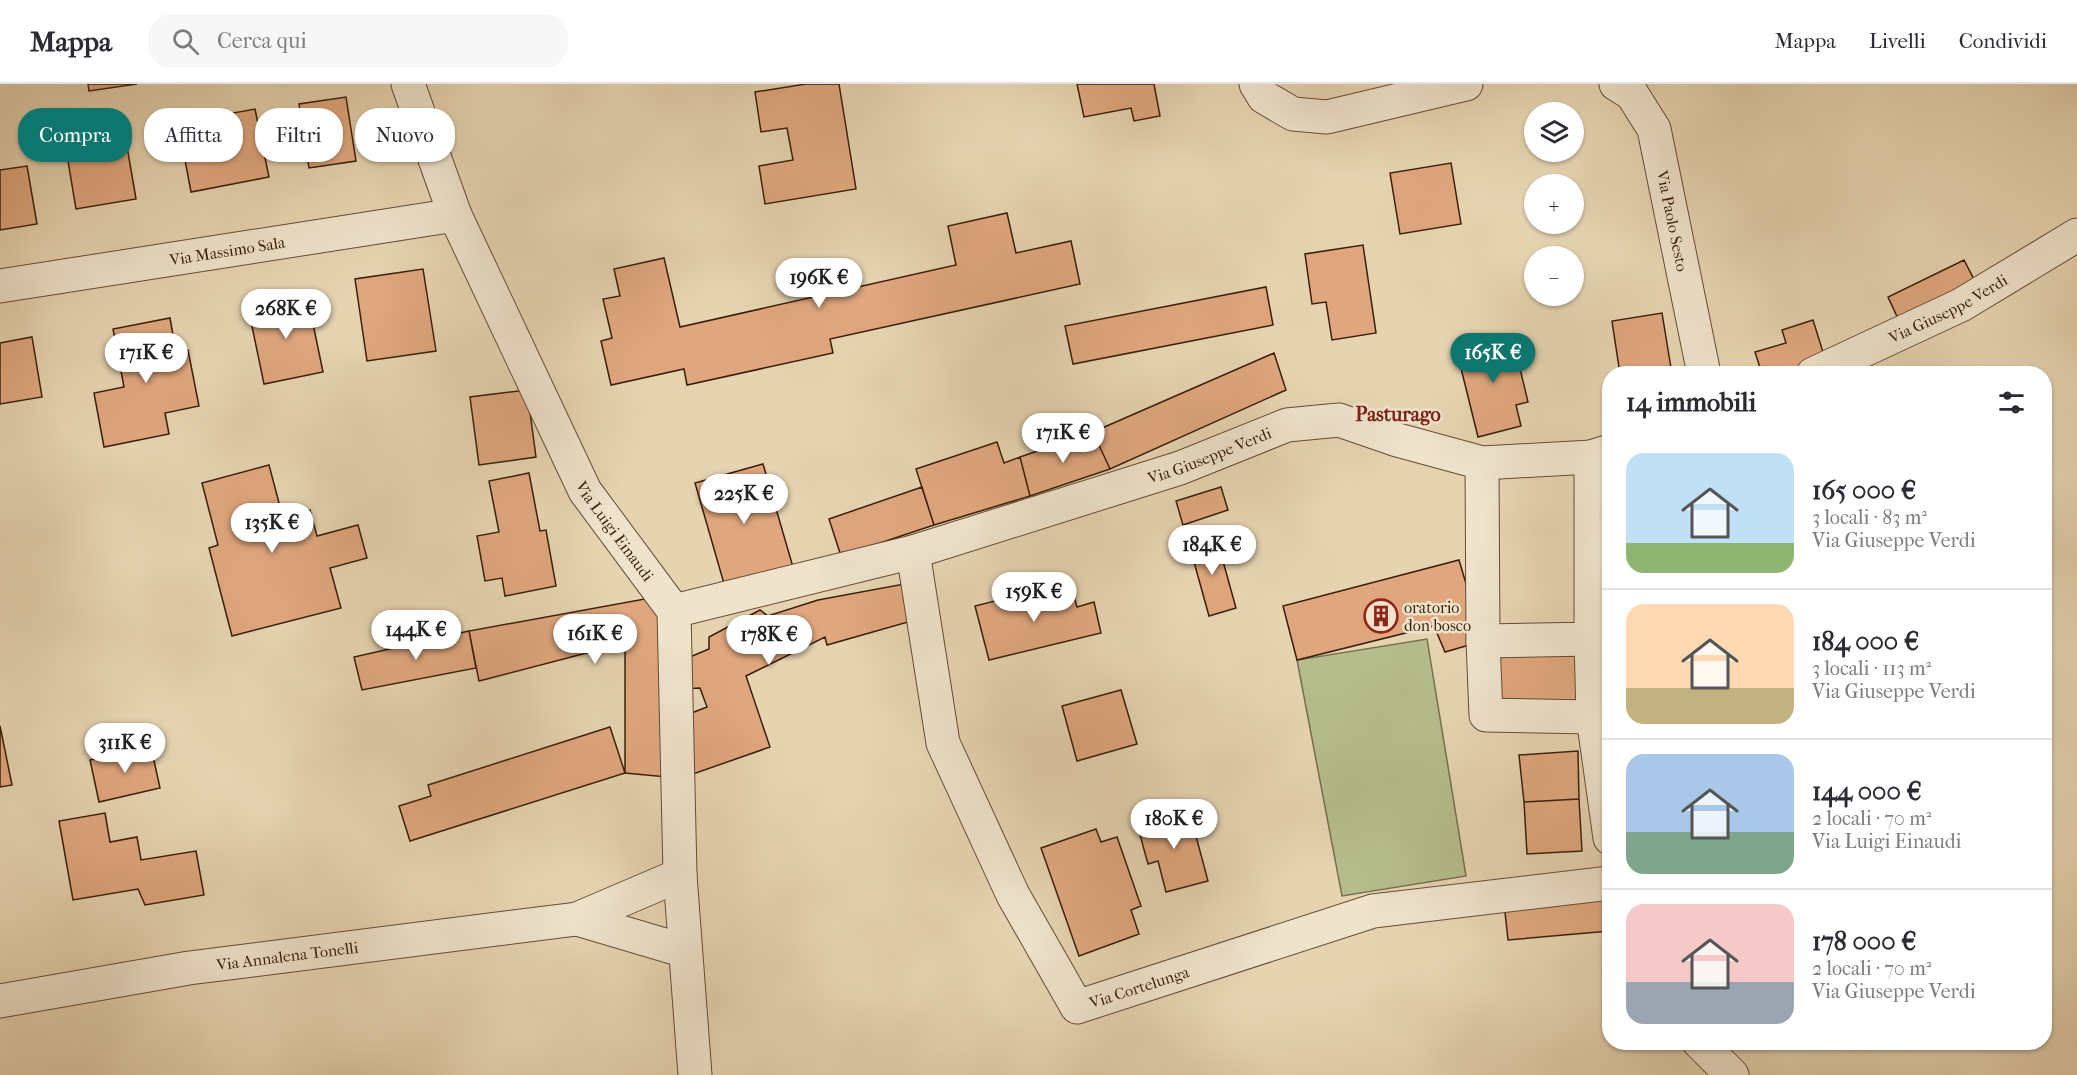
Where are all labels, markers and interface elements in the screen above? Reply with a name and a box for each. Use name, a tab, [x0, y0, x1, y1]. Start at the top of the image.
search box	[148, 14, 568, 68]
text: Mappa	[30, 25, 112, 58]
icon: search	[169, 25, 202, 58]
text: Cerca qui	[217, 28, 307, 54]
text: Mappa	[1775, 29, 1836, 53]
text: Livelli	[1869, 29, 1926, 53]
text: Condividi	[1959, 29, 2047, 53]
map controls	[1524, 102, 1584, 306]
button: layers	[1524, 102, 1584, 162]
chip: Compra	[18, 108, 132, 162]
chip: Affitta	[144, 108, 243, 162]
chip: Filtri	[255, 108, 343, 162]
chip: Nuovo	[355, 108, 455, 162]
street label: Via Paolo Sesto	[1652, 168, 1692, 273]
button: +	[1524, 174, 1584, 234]
street label: Via Massimo Sala	[167, 233, 287, 270]
button: −	[1524, 246, 1584, 306]
pin: 196K €	[770, 258, 868, 309]
text: 196K €	[789, 266, 849, 289]
street label: Via Giuseppe Verdi	[1885, 270, 2011, 348]
pin: 268K €	[237, 289, 335, 340]
text: 268K €	[255, 297, 317, 320]
pin: 171K €	[97, 333, 195, 384]
pin: 165K €	[1444, 333, 1542, 384]
text: 171K €	[119, 341, 173, 364]
text: 165K €	[1464, 341, 1522, 364]
icon: filters	[1995, 386, 2028, 419]
text: 14 immobili	[1626, 387, 1756, 418]
district label: Pasturago	[1355, 403, 1441, 426]
pin: 171K €	[1014, 413, 1112, 464]
text: 171K €	[1036, 421, 1090, 444]
street label: Via Giuseppe Verdi	[1144, 423, 1274, 488]
pin: 225K €	[695, 474, 793, 525]
text: 165 000 €	[1812, 475, 1916, 506]
street label: Via Luigi Einaudi	[571, 477, 658, 585]
icon: home	[1674, 477, 1746, 549]
text: 225K €	[714, 482, 774, 505]
pin: 135K €	[223, 503, 321, 554]
text: 3 locali · 83 m²	[1812, 506, 1927, 529]
text: 135K €	[245, 511, 299, 534]
pin: 184K €	[1163, 525, 1261, 576]
text: Via Giuseppe Verdi	[1812, 529, 1976, 552]
text: 184K €	[1182, 533, 1242, 556]
pin: 159K €	[985, 572, 1083, 623]
text: 159K €	[1006, 580, 1062, 603]
building icon: oratorio don bosco	[1363, 598, 1399, 634]
place label: oratorio don bosco	[1404, 598, 1471, 635]
pin: 144K €	[367, 610, 465, 661]
pin: 161K €	[546, 614, 644, 665]
pin: 178K €	[720, 615, 818, 666]
text: 144K €	[385, 618, 447, 641]
text: 161K €	[567, 622, 623, 645]
text: 178K €	[740, 623, 798, 646]
text: 184 000 €	[1812, 626, 1919, 657]
icon: home	[1674, 628, 1746, 700]
text: 3 locali · 113 m²	[1812, 657, 1931, 680]
text: Via Giuseppe Verdi	[1812, 680, 1976, 703]
pin: 311K €	[76, 723, 174, 774]
text: 311K €	[98, 731, 152, 754]
text: 144 000 €	[1812, 776, 1922, 807]
icon: home	[1674, 778, 1746, 850]
pin: 180K €	[1125, 799, 1223, 850]
text: 180K €	[1145, 807, 1203, 830]
text: 2 locali · 70 m²	[1812, 807, 1931, 830]
text: Via Luigi Einaudi	[1812, 830, 1962, 853]
text: 178 000 €	[1812, 926, 1917, 957]
icon: home	[1674, 928, 1746, 1000]
street label: Via Annalena Tonelli	[214, 938, 360, 975]
text: 2 locali · 70 m²	[1812, 957, 1931, 980]
street label: Via Cortelunga	[1086, 962, 1192, 1013]
text: Via Giuseppe Verdi	[1812, 980, 1976, 1003]

